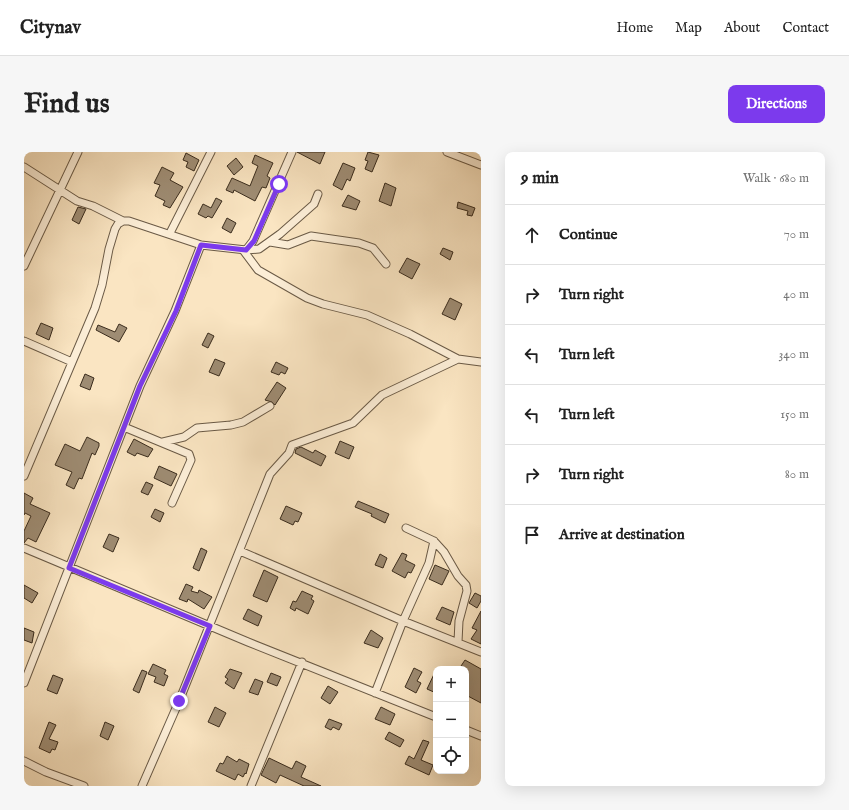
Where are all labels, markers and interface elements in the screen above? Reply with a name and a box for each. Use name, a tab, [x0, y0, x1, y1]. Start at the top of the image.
text: Citynav	[20, 16, 81, 40]
text: Home	[617, 19, 653, 37]
text: Map	[675, 19, 702, 37]
text: About	[724, 19, 760, 37]
text: Contact	[782, 19, 829, 37]
button: Directions	[728, 85, 825, 123]
text: Find us	[24, 87, 110, 122]
text: 9 min	[521, 168, 559, 189]
text: Walk · 680 m	[743, 170, 809, 187]
route start	[270, 175, 288, 193]
icon: ahead	[521, 224, 543, 246]
text: Continue	[559, 225, 617, 244]
text: 70 m	[784, 226, 809, 243]
icon: right	[521, 284, 543, 306]
text: Turn right	[559, 285, 624, 304]
text: 40 m	[783, 286, 809, 303]
icon: left	[521, 344, 543, 366]
text: Turn left	[559, 345, 615, 364]
text: 340 m	[779, 346, 809, 363]
icon: left	[521, 404, 543, 426]
text: Turn left	[559, 405, 615, 424]
text: 150 m	[780, 406, 809, 423]
icon: right	[521, 464, 543, 486]
text: Turn right	[559, 465, 624, 484]
text: 80 m	[785, 466, 809, 483]
icon: arrive	[521, 524, 543, 546]
text: Arrive at destination	[559, 525, 685, 544]
map controls	[433, 666, 469, 774]
button: +	[433, 666, 469, 702]
route end	[170, 692, 188, 710]
button: −	[433, 702, 469, 738]
button: locate	[433, 738, 469, 774]

